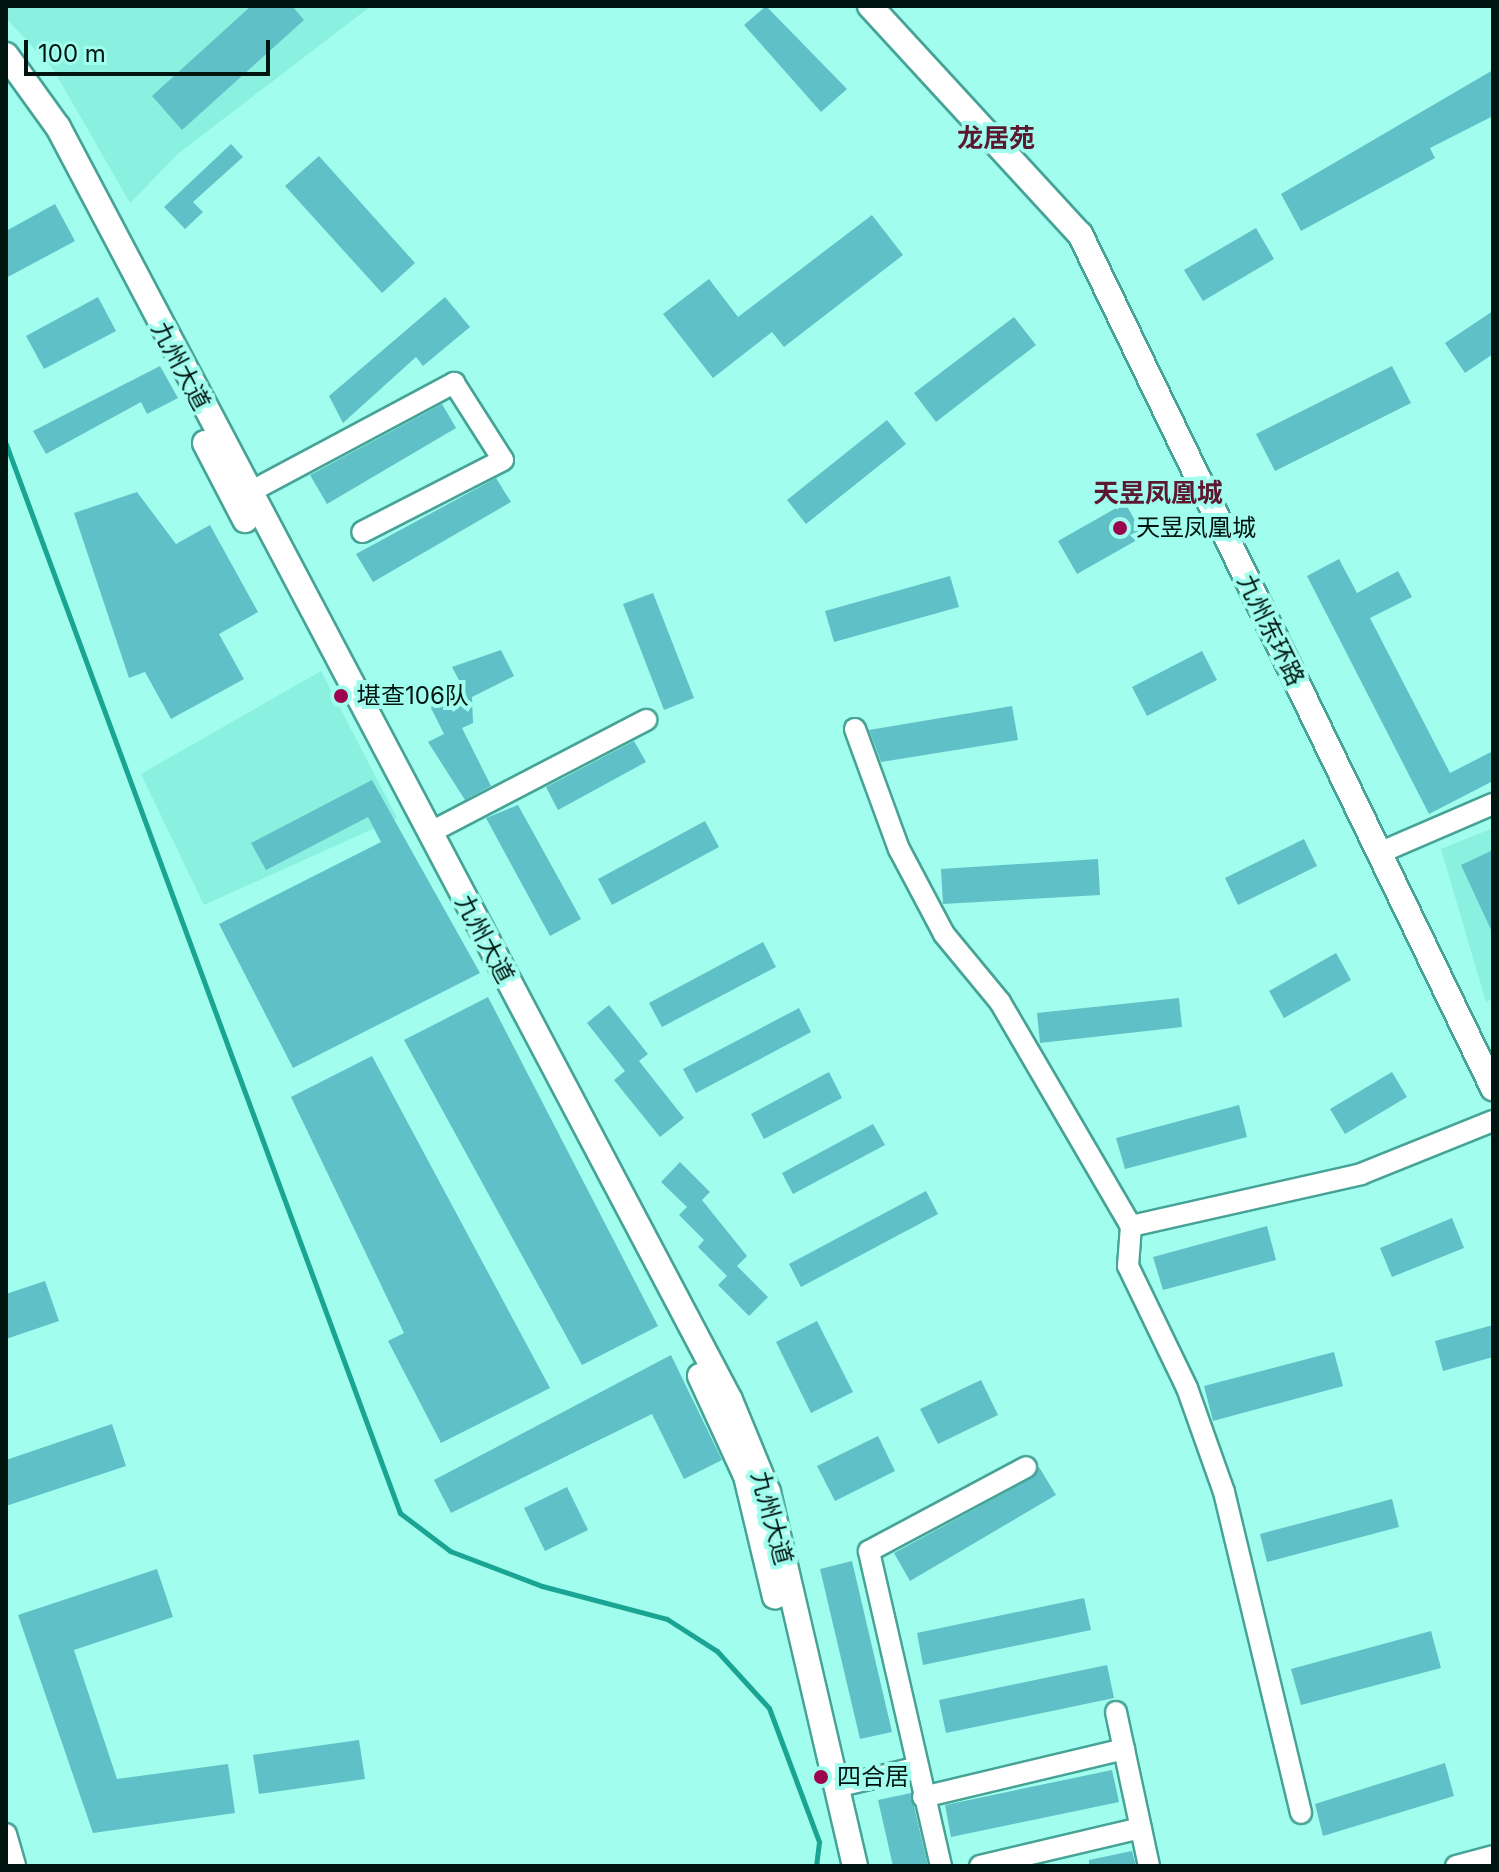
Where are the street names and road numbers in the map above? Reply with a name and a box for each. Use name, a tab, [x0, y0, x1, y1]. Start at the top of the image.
street label: 九州大道	[146, 317, 216, 415]
street label: 九州东环路	[1232, 570, 1310, 690]
street label: 九州大道	[450, 890, 520, 988]
street label: 九州大道	[746, 1468, 798, 1568]

